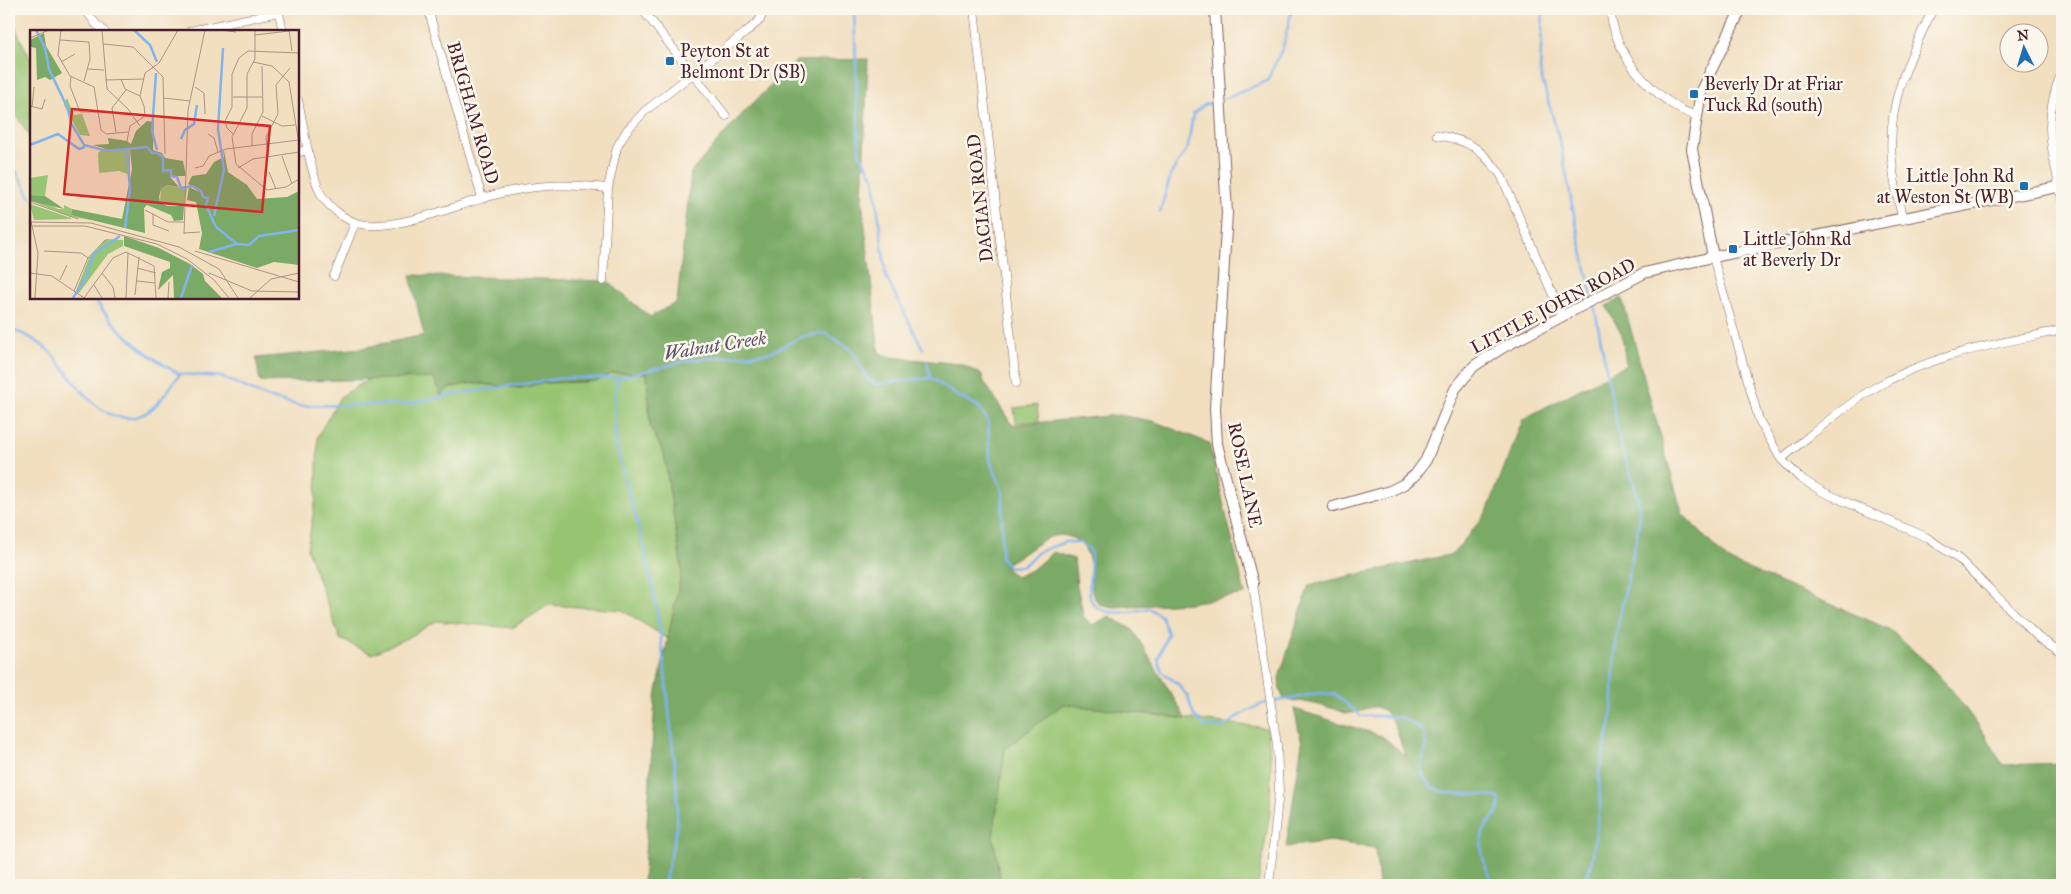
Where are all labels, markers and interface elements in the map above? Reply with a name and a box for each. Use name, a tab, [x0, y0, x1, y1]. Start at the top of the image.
north arrow	[1998, 22, 2048, 72]
text: N	[2016, 27, 2030, 45]
inset map	[30, 30, 299, 299]
street label: BRIGHAM ROAD	[442, 39, 504, 187]
place label: Peyton St at Belmont Dr (SB)	[680, 40, 806, 84]
marker: Peyton St at Belmont Dr (SB)	[664, 55, 676, 67]
place label: Beverly Dr at Friar Tuck Rd (south)	[1704, 73, 1843, 117]
marker: Beverly Dr at Friar Tuck Rd (south)	[1688, 88, 1700, 100]
street label: DACIAN ROAD	[962, 133, 998, 263]
place label: Little John Rd at Weston St (WB)	[1877, 165, 2014, 209]
marker: Little John Rd at Weston St (WB)	[2018, 180, 2030, 192]
place label: Little John Rd at Beverly Dr	[1743, 228, 1851, 271]
marker: Little John Rd at Beverly Dr	[1727, 243, 1739, 255]
street label: LITTLE JOHN ROAD	[1467, 253, 1640, 360]
water label: Walnut Creek	[662, 326, 768, 365]
street label: ROSE LANE	[1223, 420, 1267, 530]

